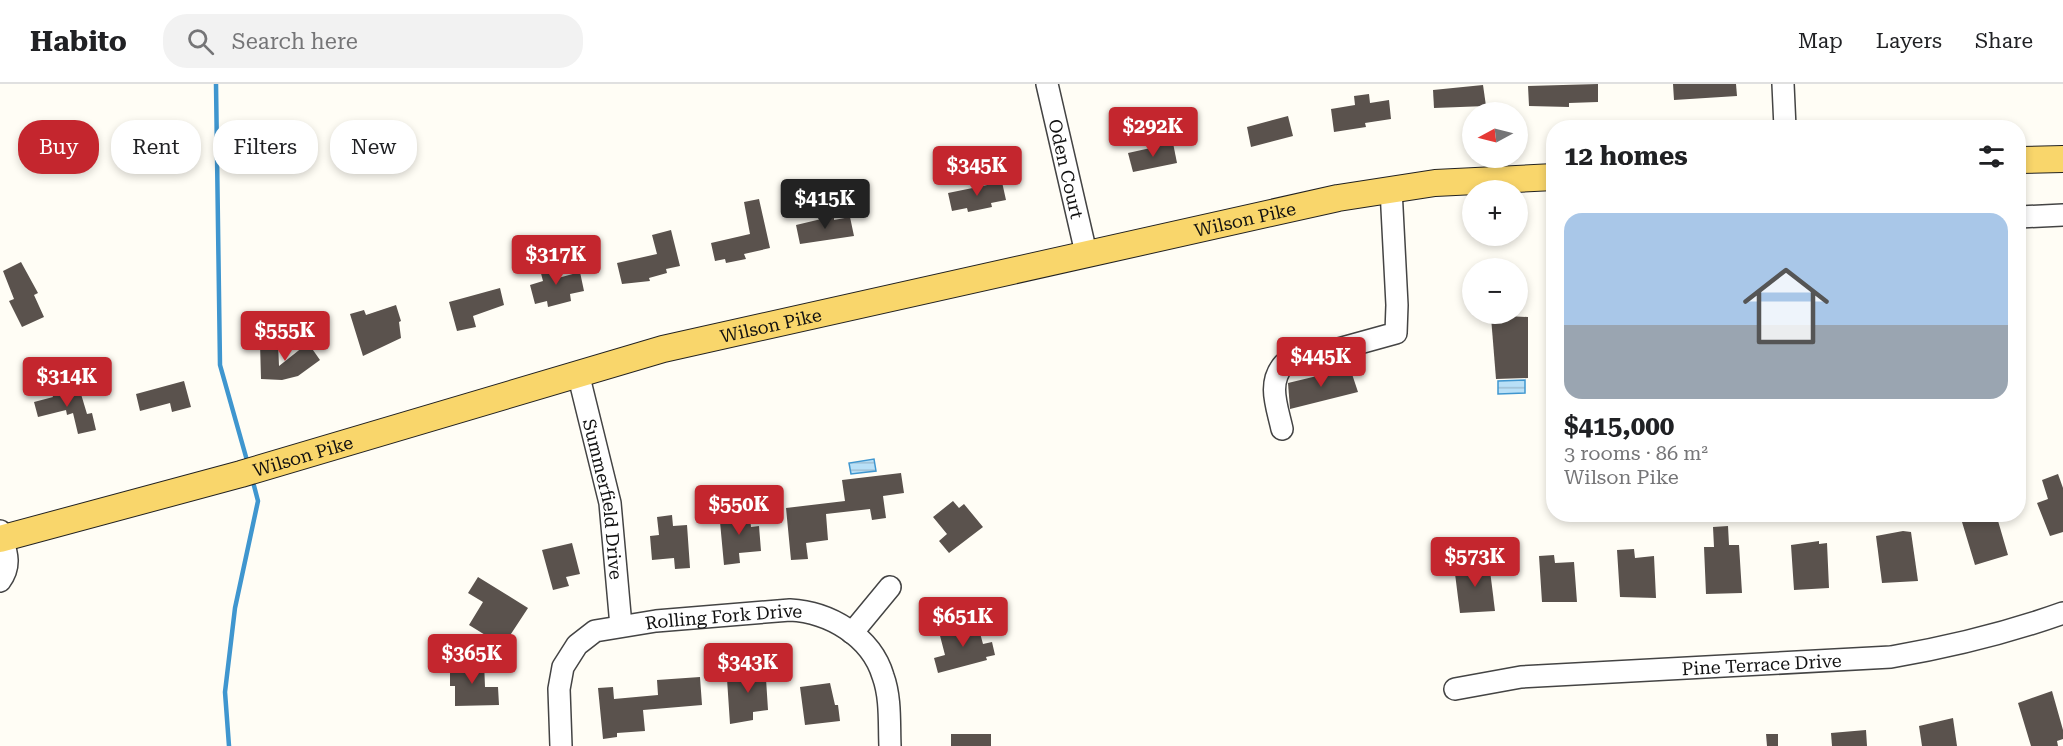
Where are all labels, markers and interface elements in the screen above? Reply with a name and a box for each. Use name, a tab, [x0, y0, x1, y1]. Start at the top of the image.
search box	[163, 14, 583, 68]
text: Habito	[30, 25, 127, 58]
icon: search	[184, 25, 217, 58]
text: Search here	[232, 29, 358, 54]
text: Map	[1798, 29, 1843, 53]
text: Layers	[1876, 29, 1942, 53]
text: Share	[1975, 29, 2033, 53]
north arrow	[1462, 102, 1528, 168]
map controls	[1462, 102, 1528, 324]
pin: $292K	[1111, 107, 1195, 158]
text: $292K	[1123, 114, 1183, 138]
street label: Oden Court	[1045, 117, 1088, 221]
chip: Buy	[18, 120, 99, 174]
chip: Rent	[111, 120, 201, 174]
chip: Filters	[213, 120, 318, 174]
chip: New	[330, 120, 417, 174]
icon: filters	[1975, 140, 2008, 173]
text: 12 homes	[1564, 141, 1688, 171]
pin: $345K	[935, 146, 1019, 197]
text: $345K	[947, 153, 1007, 177]
pin: $415K	[783, 179, 867, 230]
button: +	[1462, 180, 1528, 246]
text: $415K	[795, 186, 855, 210]
street label: Wilson Pike	[1192, 197, 1298, 240]
pin: $317K	[514, 235, 598, 286]
text: $317K	[526, 242, 586, 266]
icon: home	[1732, 252, 1840, 360]
button: −	[1462, 258, 1528, 324]
street label: Wilson Pike	[718, 303, 823, 346]
pin: $555K	[243, 311, 327, 362]
text: $555K	[255, 318, 315, 342]
pin: $445K	[1279, 337, 1363, 388]
text: $445K	[1291, 344, 1351, 368]
pin: $314K	[25, 357, 109, 408]
text: $314K	[37, 364, 97, 388]
text: $415,000	[1564, 411, 1674, 441]
street label: Summerfield Drive	[579, 417, 627, 580]
street label: Wilson Pike	[250, 431, 355, 480]
text: 3 rooms · 86 m²	[1564, 441, 1708, 465]
text: Wilson Pike	[1564, 465, 1679, 489]
pin: $550K	[697, 485, 781, 536]
text: $550K	[709, 492, 769, 516]
pin: $573K	[1433, 537, 1517, 588]
text: $573K	[1445, 544, 1505, 568]
pin: $651K	[921, 597, 1005, 648]
street label: Rolling Fork Drive	[643, 599, 804, 633]
text: $651K	[933, 604, 993, 628]
pin: $365K	[430, 634, 514, 685]
text: $365K	[442, 641, 502, 665]
pin: $343K	[706, 643, 790, 694]
street label: Pine Terrace Drive	[1681, 649, 1842, 679]
text: $343K	[718, 650, 778, 674]

